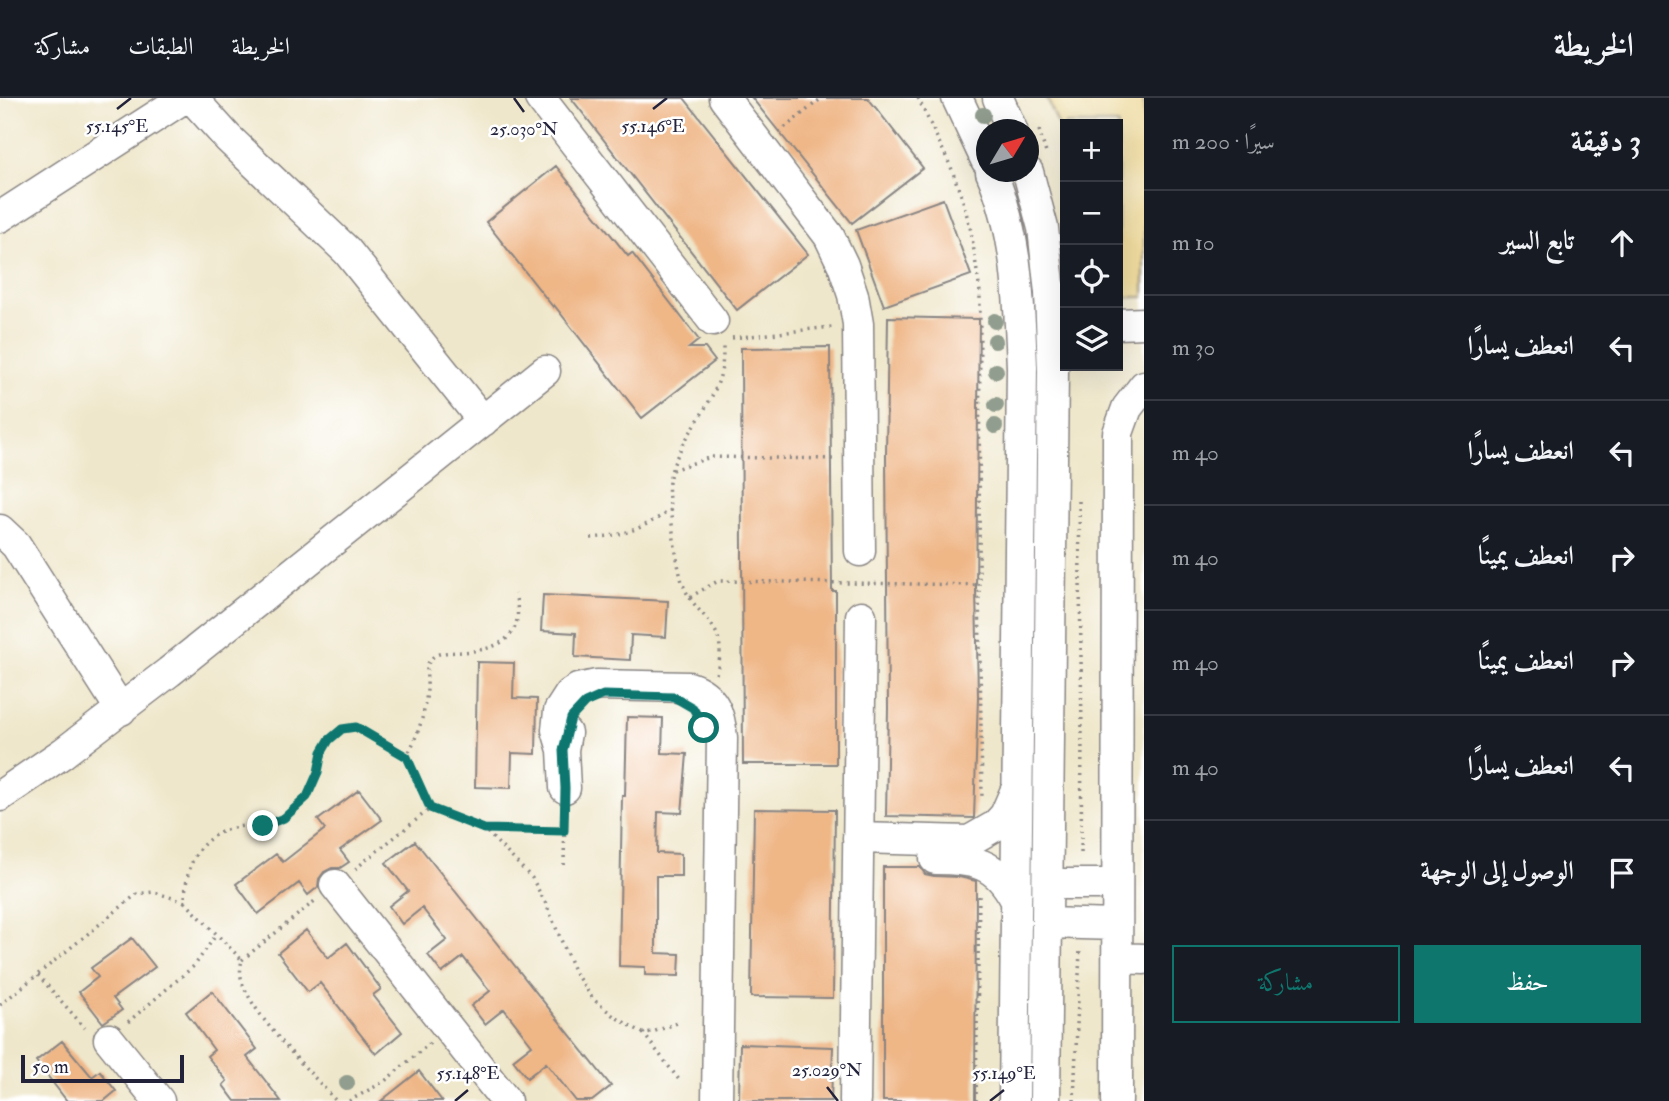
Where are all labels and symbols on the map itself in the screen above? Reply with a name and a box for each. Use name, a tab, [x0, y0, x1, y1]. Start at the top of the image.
text: 55.145°E	[86, 115, 148, 138]
text: 55.146°E	[621, 115, 685, 138]
text: 25.030°N	[490, 118, 558, 141]
north arrow	[976, 119, 1039, 182]
route start	[688, 712, 719, 743]
route end	[247, 810, 278, 841]
scale bar	[21, 1052, 184, 1084]
text: 25.029°N	[792, 1059, 862, 1082]
text: 55.148°E	[437, 1062, 499, 1085]
text: 55.149°E	[972, 1062, 1036, 1085]

